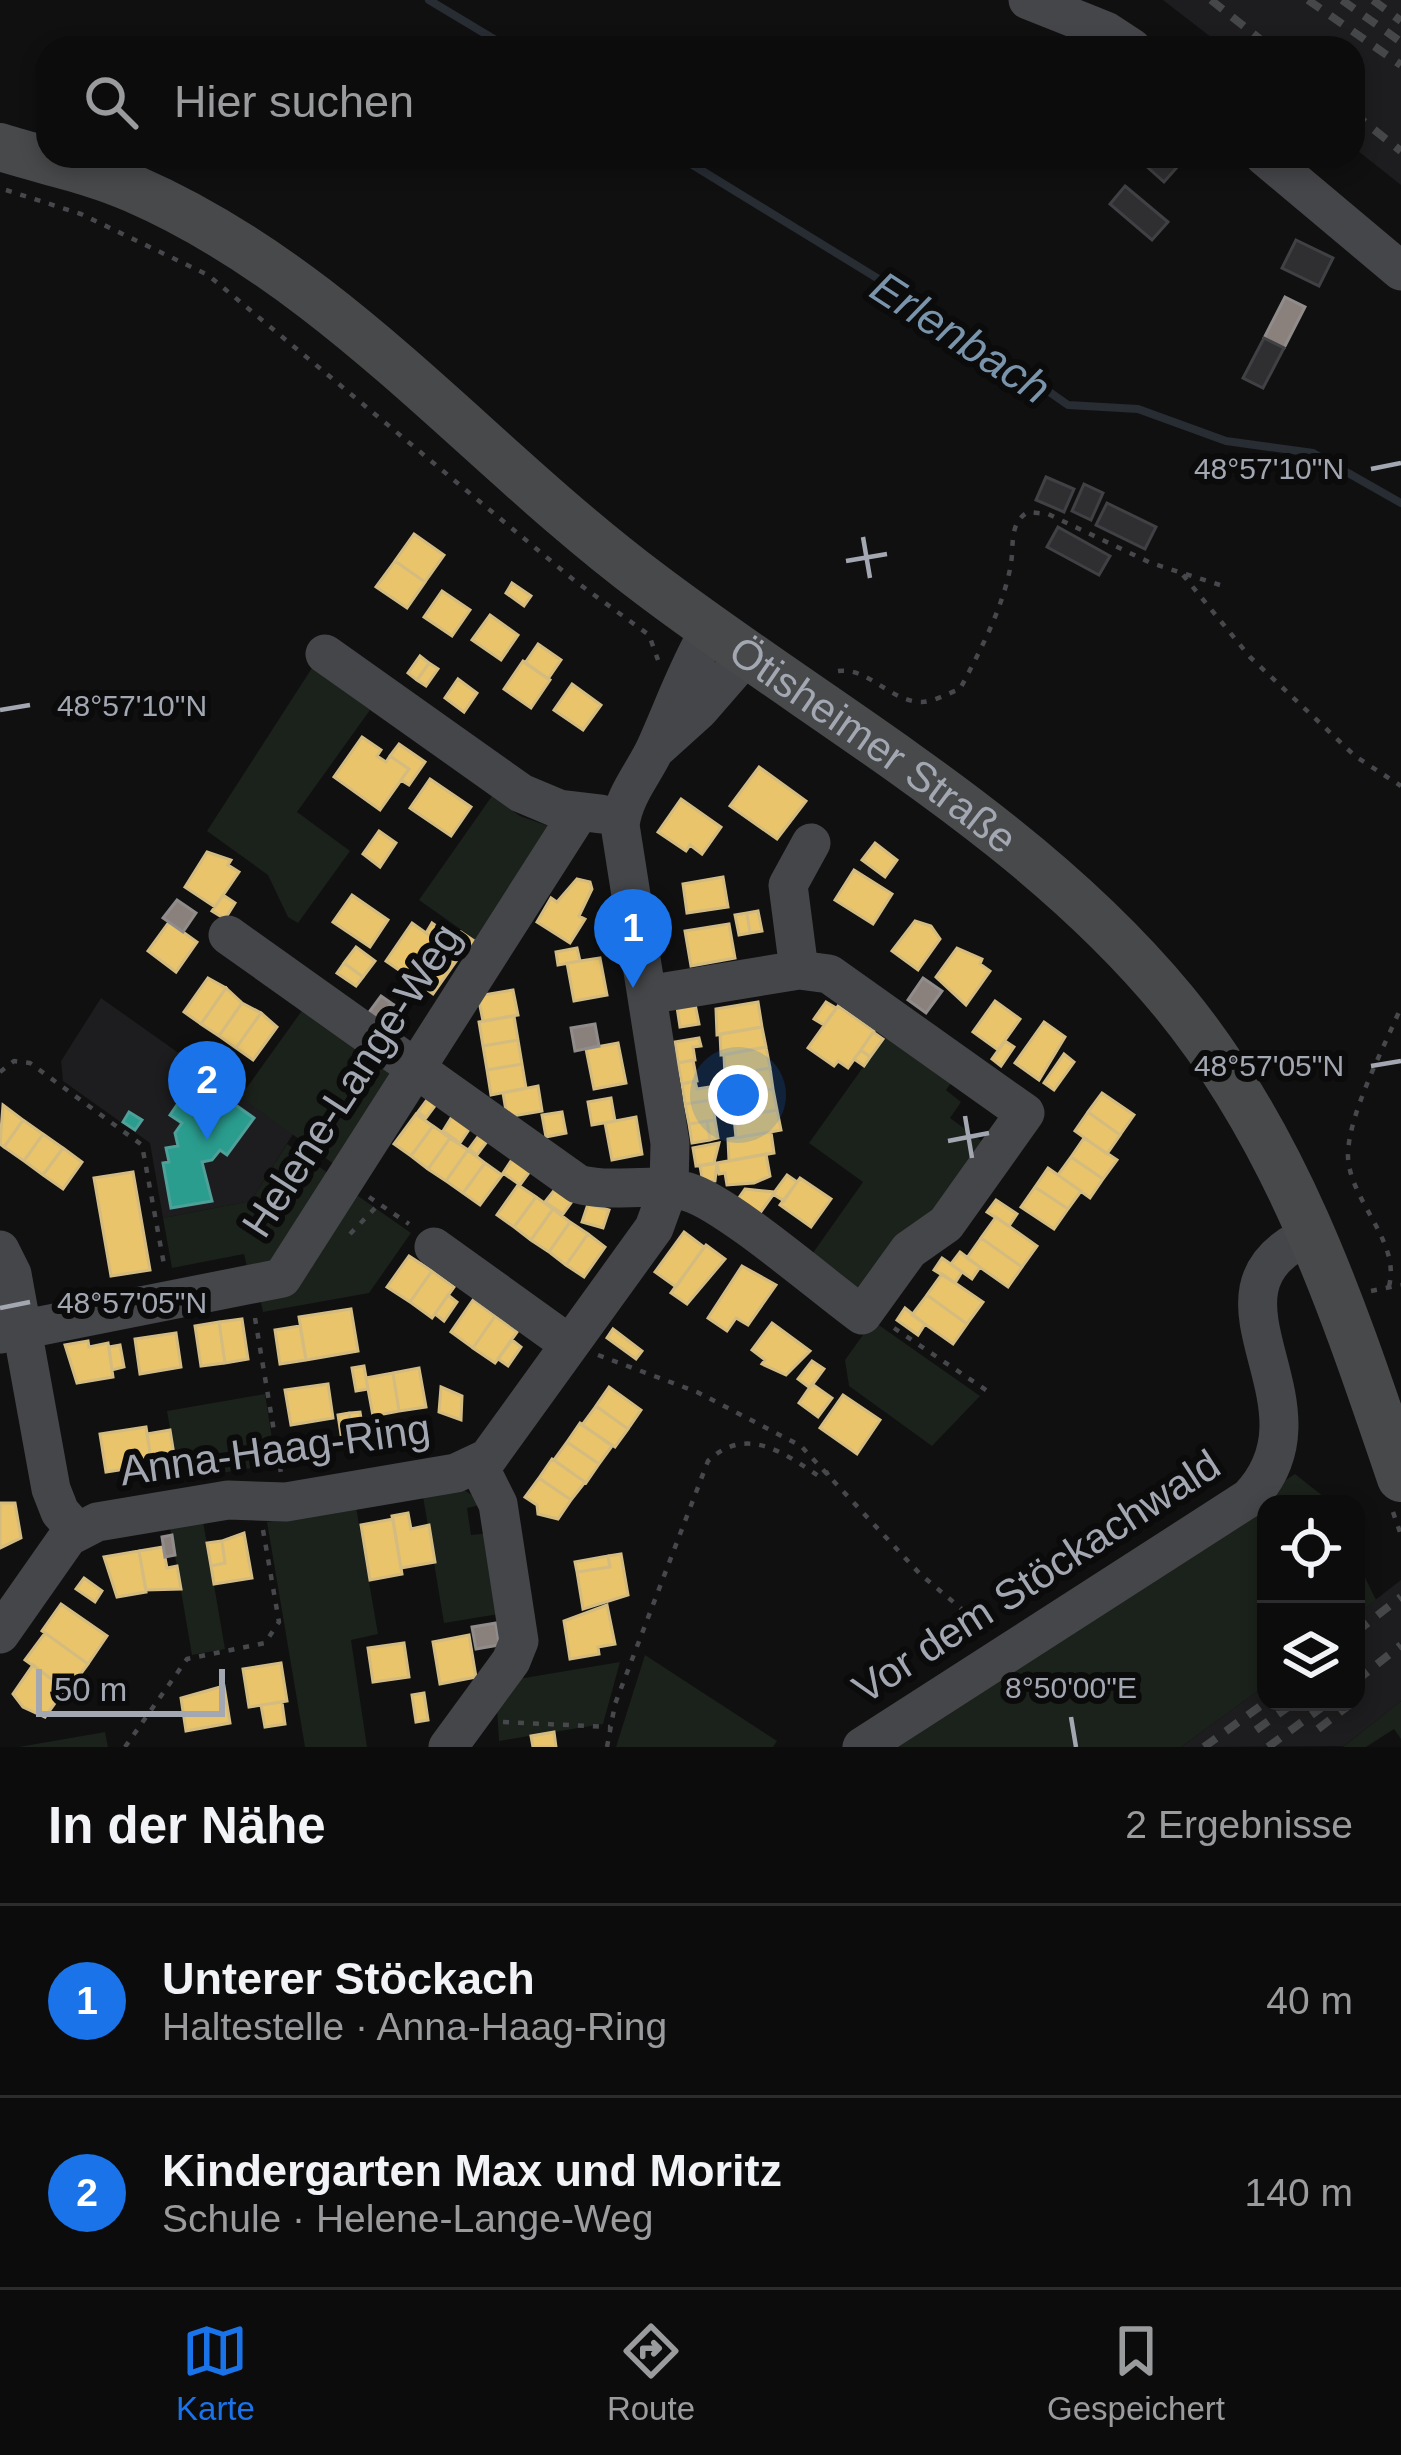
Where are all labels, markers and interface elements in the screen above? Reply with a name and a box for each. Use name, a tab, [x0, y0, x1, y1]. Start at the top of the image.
search box	[36, 36, 1365, 168]
icon: search	[78, 69, 144, 135]
text: Hier suchen	[174, 76, 414, 127]
water label: Erlenbach	[862, 261, 1060, 414]
text: 48°57'10"N	[1194, 452, 1344, 485]
street label: Ötisheimer Straße	[721, 627, 1026, 863]
text: 48°57'10"N	[57, 689, 207, 722]
pin: 1	[594, 889, 672, 988]
street label: Helene-Lange-Weg	[233, 915, 470, 1245]
pin: 2	[168, 1041, 246, 1140]
text: 48°57'05"N	[1194, 1049, 1344, 1082]
your location	[708, 1065, 768, 1125]
text: 48°57'05"N	[57, 1286, 207, 1319]
street label: Anna-Haag-Ring	[117, 1404, 433, 1495]
street label: Vor dem Stöckachwald	[844, 1440, 1228, 1712]
map controls	[1257, 1495, 1365, 1711]
button: locate	[1257, 1495, 1365, 1603]
button: layers	[1257, 1603, 1365, 1711]
scale bar	[36, 1663, 225, 1716]
text: 50 m	[54, 1671, 127, 1708]
text: 8°50'00"E	[1005, 1671, 1137, 1704]
text: In der Nähe	[48, 1797, 326, 1854]
text: 2 Ergebnisse	[1125, 1803, 1353, 1846]
text: Unterer Stöckach	[162, 1953, 535, 2004]
text: 1	[76, 1979, 98, 2022]
text: 40 m	[1266, 1979, 1353, 2022]
text: Haltestelle · Anna-Haag-Ring	[162, 2005, 667, 2048]
text: Kindergarten Max und Moritz	[162, 2145, 782, 2196]
text: 2	[76, 2171, 98, 2214]
text: 140 m	[1245, 2171, 1353, 2214]
text: Schule · Helene-Lange-Weg	[162, 2197, 653, 2240]
tab: Karte	[176, 2318, 255, 2428]
tab: Route	[607, 2318, 695, 2428]
tab: Gespeichert	[1047, 2318, 1225, 2428]

